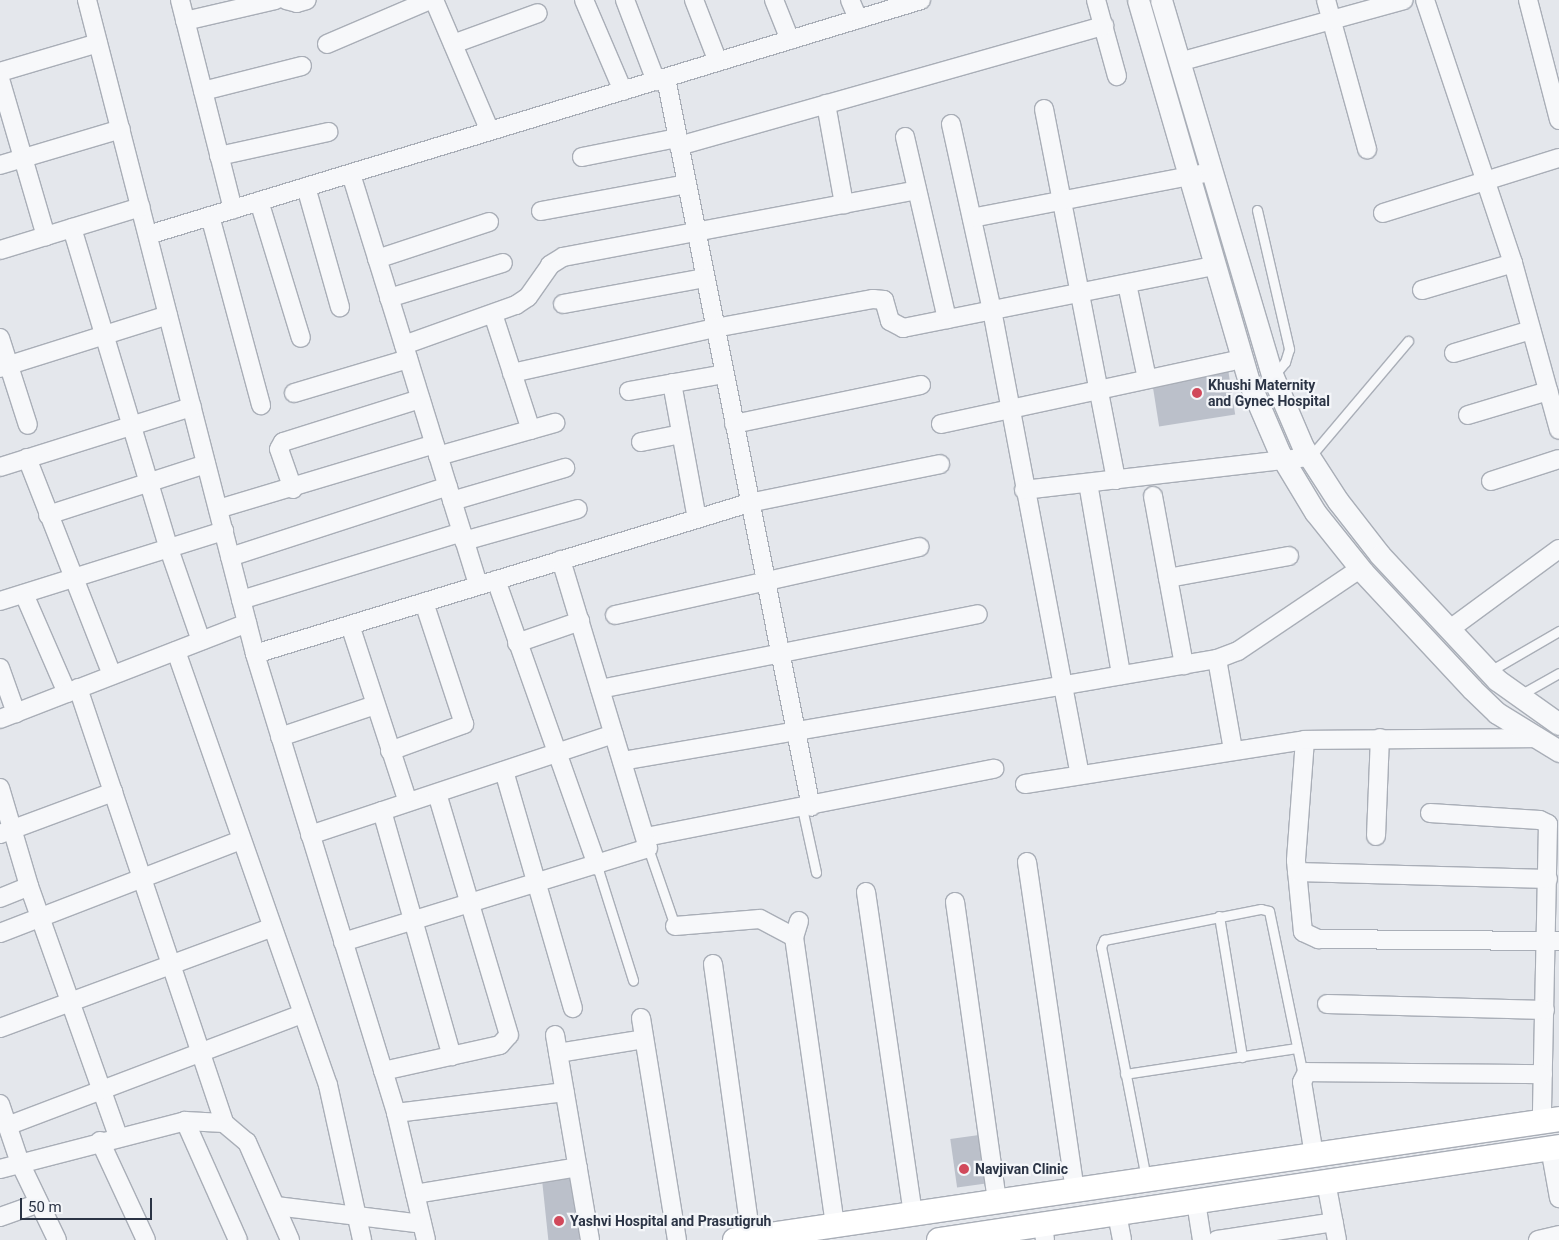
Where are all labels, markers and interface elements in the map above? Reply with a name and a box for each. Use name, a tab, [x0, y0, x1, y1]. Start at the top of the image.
place label: Khushi Maternity and Gynec Hospital	[1208, 377, 1330, 410]
marker: Khushi Maternity and Gynec Hospital	[1190, 386, 1204, 400]
place label: Navjivan Clinic	[975, 1161, 1068, 1177]
marker: Navjivan Clinic	[957, 1162, 971, 1176]
scale bar	[22, 1188, 155, 1220]
text: 50 m	[28, 1198, 62, 1216]
place label: Yashvi Hospital and Prasutigruh	[570, 1213, 771, 1229]
marker: Yashvi Hospital and Prasutigruh	[552, 1214, 566, 1228]

